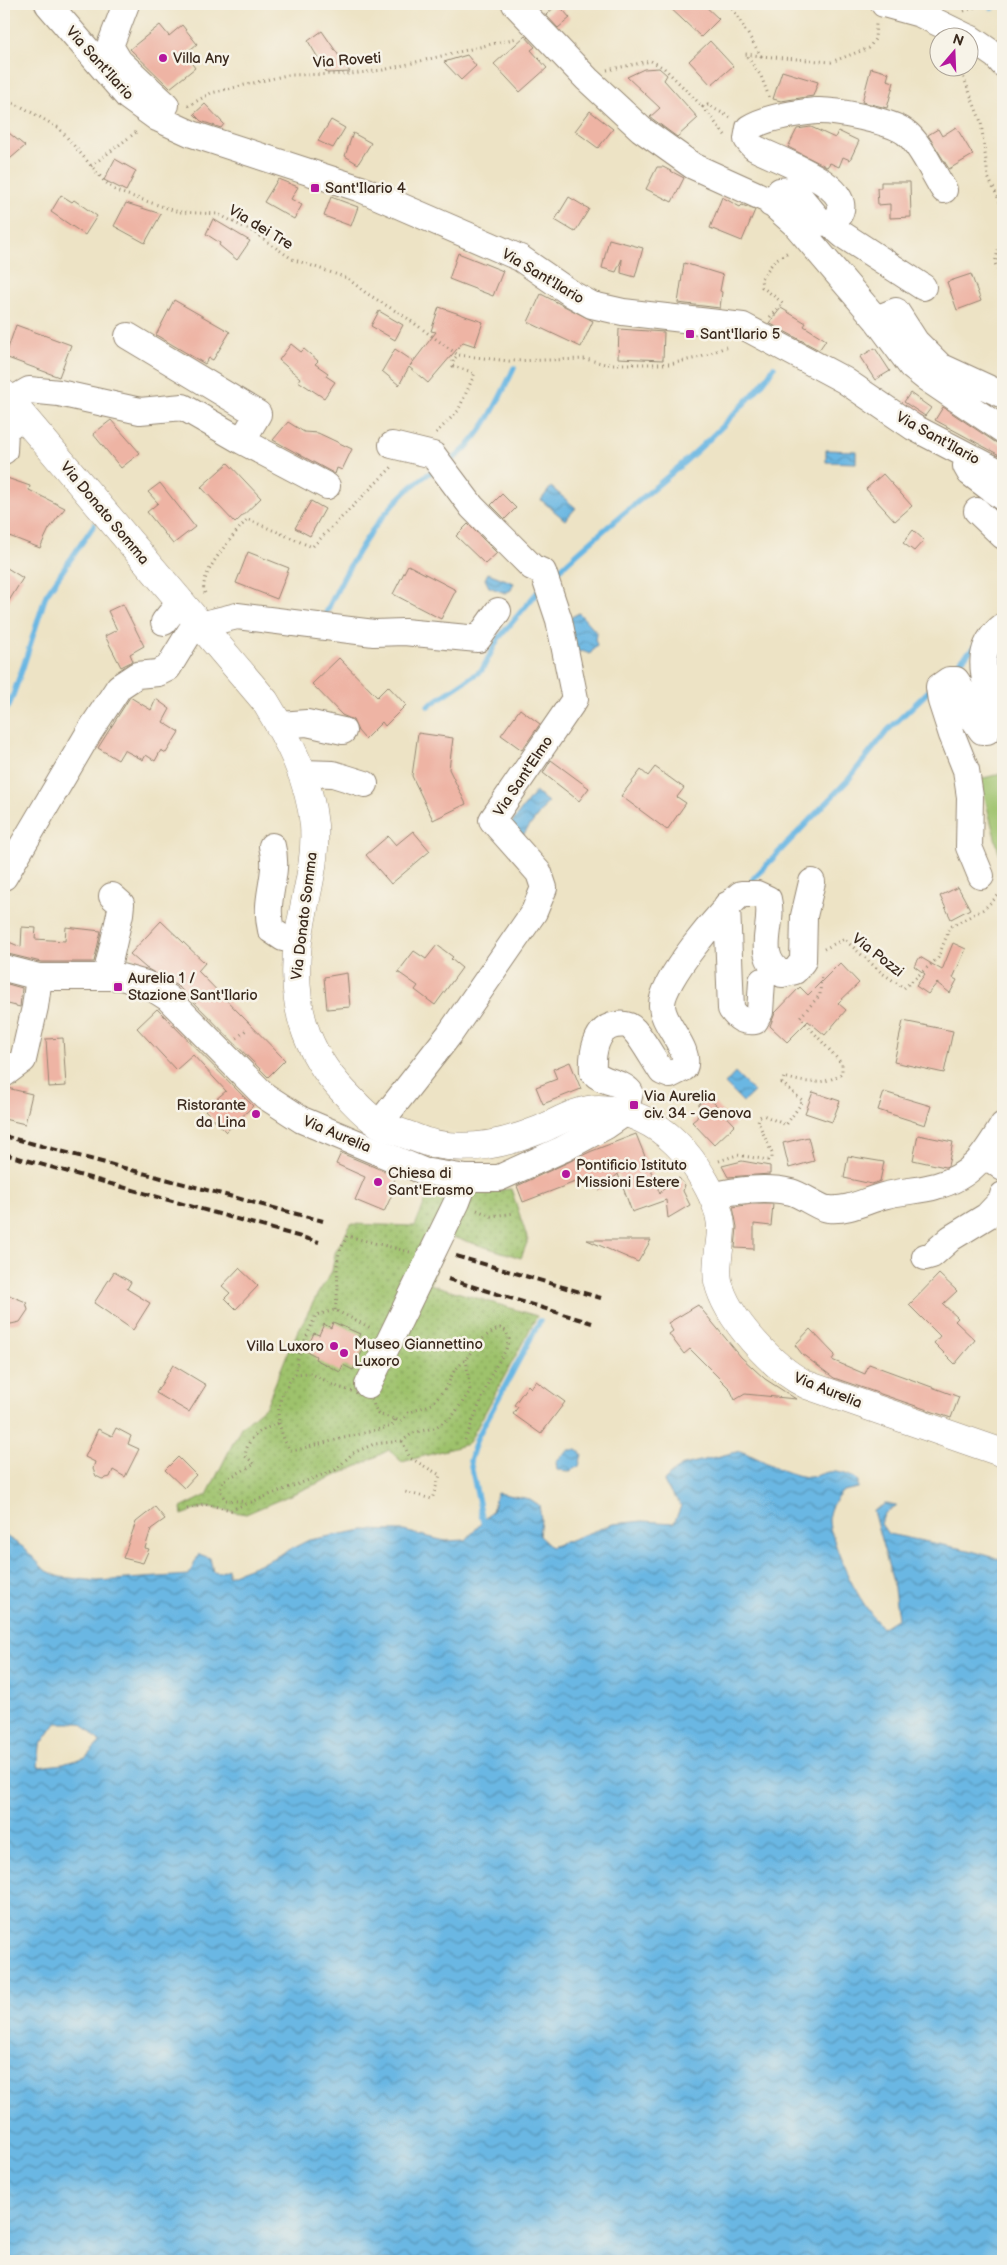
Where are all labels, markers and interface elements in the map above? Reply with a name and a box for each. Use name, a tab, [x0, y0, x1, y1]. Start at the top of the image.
street label: Via Sant'Ilario	[62, 22, 138, 104]
north arrow	[930, 28, 980, 78]
text: N	[950, 30, 966, 50]
place label: Villa Any	[173, 49, 230, 68]
street label: Via Roveti	[312, 49, 382, 72]
marker: Villa Any	[157, 52, 169, 64]
place label: Sant'Ilario 4	[325, 179, 406, 198]
marker: Sant'Ilario 4	[309, 182, 321, 194]
street label: Via dei Tre	[225, 201, 297, 254]
street label: Via Sant'Ilario	[498, 244, 587, 308]
place label: Sant'Ilario 5	[700, 325, 780, 344]
marker: Sant'Ilario 5	[684, 328, 696, 340]
street label: Via Sant'Ilario	[893, 408, 983, 469]
street label: Via Donato Somma	[56, 458, 153, 569]
street label: Via Sant'Elmo	[489, 732, 557, 820]
street label: Via Donato Somma	[287, 851, 322, 981]
street label: Via Pozzi	[848, 929, 907, 981]
place label: Aurelia 1 / Stazione Sant'Ilario	[128, 969, 258, 1005]
marker: Aurelia 1 / Stazione Sant'Ilario	[112, 981, 124, 993]
place label: Via Aurelia civ. 34 - Genova	[644, 1087, 751, 1123]
place label: Ristorante da Lina	[177, 1096, 246, 1132]
marker: Via Aurelia civ. 34 - Genova	[628, 1099, 640, 1111]
marker: Ristorante da Lina	[250, 1108, 262, 1120]
street label: Via Aurelia	[300, 1112, 374, 1157]
place label: Pontificio Istituto Missioni Estere	[576, 1156, 687, 1192]
place label: Chiesa di Sant'Erasmo	[388, 1164, 474, 1200]
marker: Pontificio Istituto Missioni Estere	[560, 1168, 572, 1180]
marker: Chiesa di Sant'Erasmo	[372, 1176, 384, 1188]
place label: Museo Giannettino Luxoro	[354, 1335, 483, 1371]
place label: Villa Luxoro	[246, 1337, 324, 1356]
marker: Villa Luxoro	[328, 1340, 340, 1352]
marker: Museo Giannettino Luxoro	[338, 1347, 350, 1359]
street label: Via Aurelia	[791, 1368, 865, 1413]

